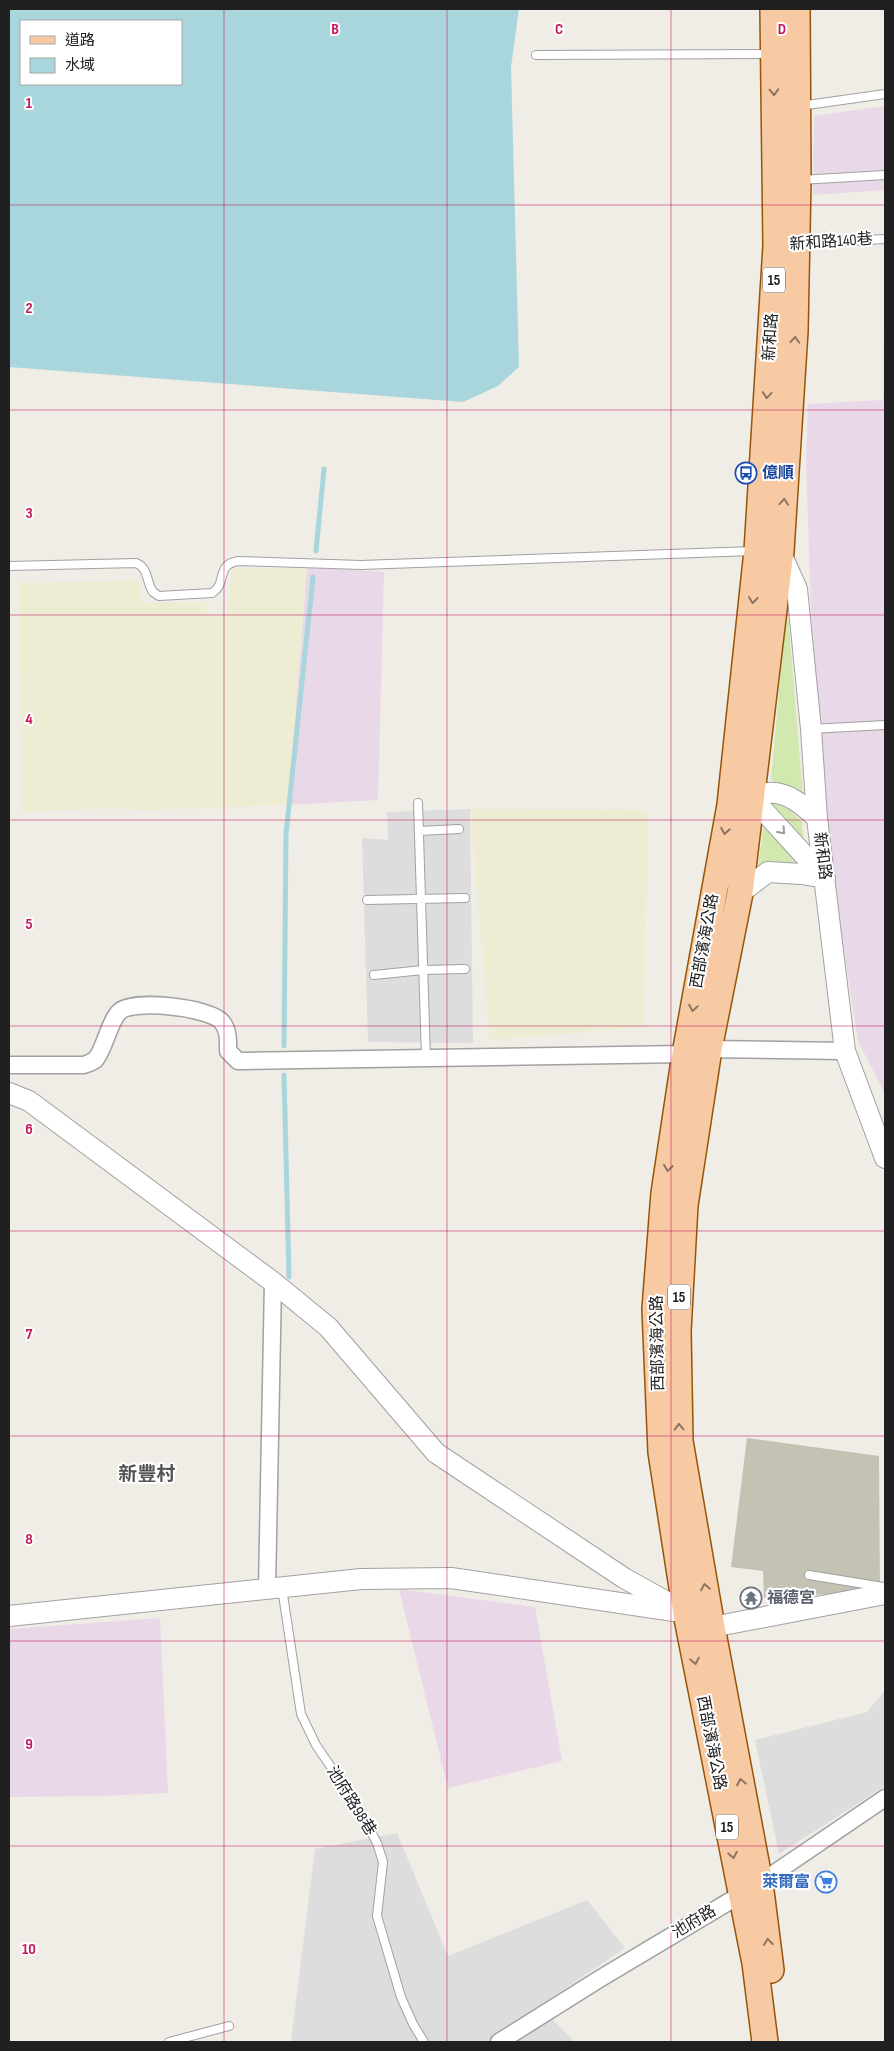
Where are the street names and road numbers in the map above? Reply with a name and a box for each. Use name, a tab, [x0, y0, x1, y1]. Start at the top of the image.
street label: 新和路140巷	[789, 230, 873, 254]
road number: 15	[763, 268, 785, 292]
street label: 新和路	[760, 312, 782, 362]
street label: 新和路	[810, 831, 834, 881]
street label: 西部濱海公路	[687, 892, 723, 990]
road number: 15	[668, 1284, 690, 1310]
street label: 西部濱海公路	[648, 1295, 668, 1391]
street label: 西部濱海公路	[693, 1694, 729, 1792]
street label: 池府路98巷	[322, 1763, 380, 1839]
road number: 15	[716, 1814, 738, 1840]
street label: 池府路	[669, 1901, 719, 1943]

